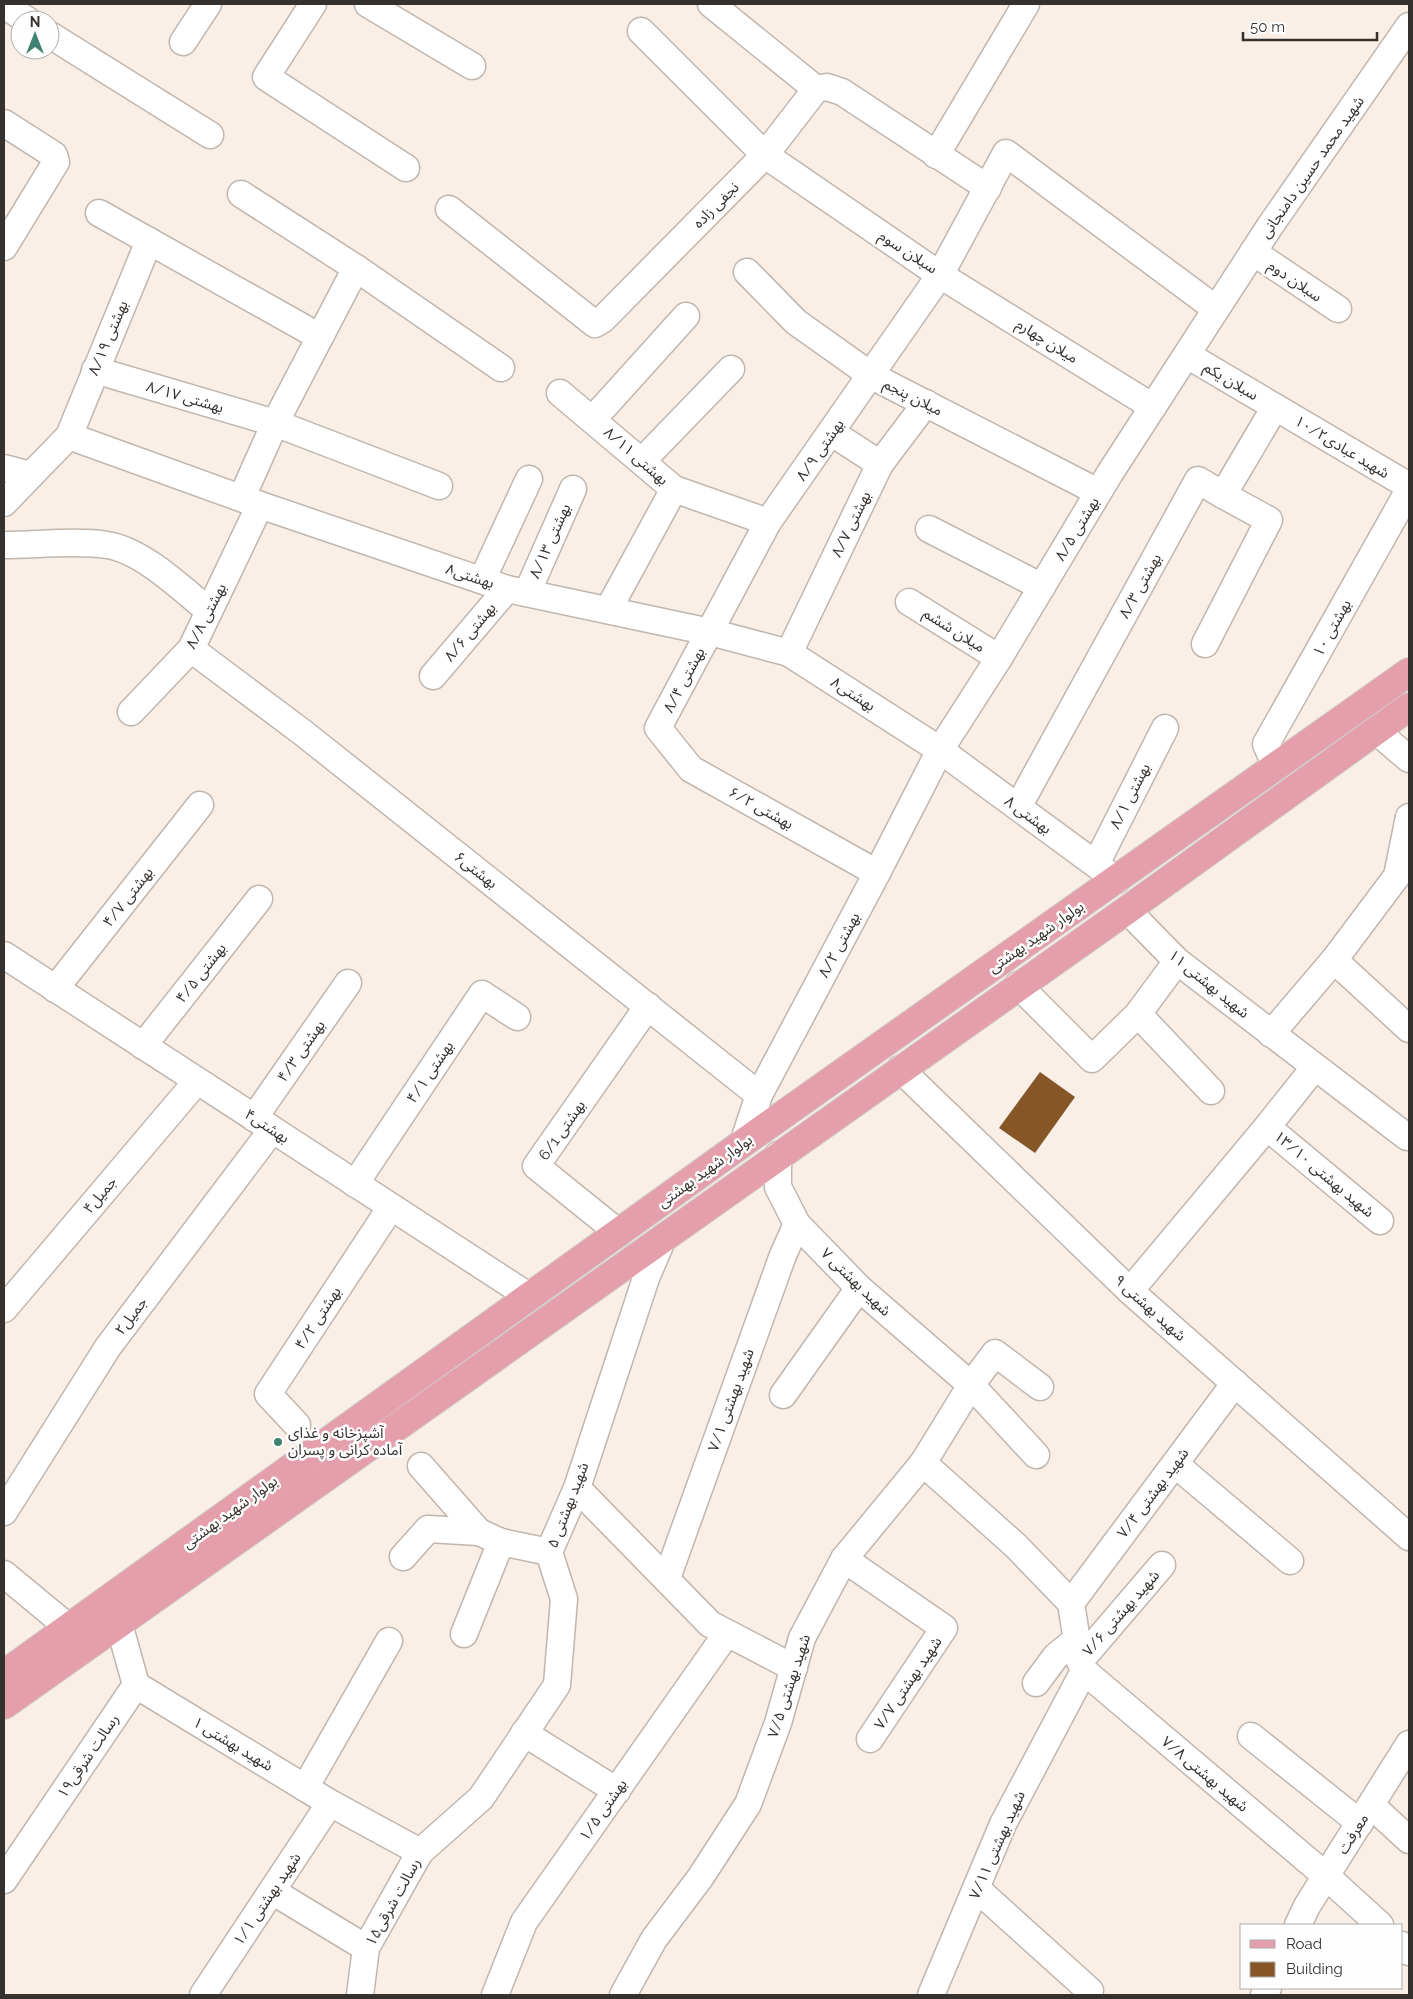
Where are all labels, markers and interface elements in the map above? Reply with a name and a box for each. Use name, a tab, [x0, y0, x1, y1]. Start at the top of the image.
north arrow	[10, 10, 60, 60]
scale bar	[1243, 10, 1377, 42]
text: N	[30, 14, 40, 30]
text: 50 m	[1250, 18, 1285, 36]
street label: شهید محمد حسین دامنجانی	[1256, 92, 1368, 242]
street label: نجفی زاده	[689, 178, 743, 232]
street label: سبلان سوم	[874, 226, 941, 279]
street label: سبلان دوم	[1264, 256, 1326, 307]
street label: بهشتی ۸/۱۹	[84, 298, 132, 378]
street label: میلان چهارم	[1012, 315, 1081, 369]
street label: سبلان یکم	[1199, 358, 1262, 406]
street label: میلان پنجم	[879, 374, 946, 421]
street label: بهشتی ۸/۱۷	[144, 377, 226, 417]
street label: شهید عبادی۱۰/۲	[1291, 412, 1393, 482]
street label: بهشتی ۸/۹	[792, 416, 848, 484]
street label: بهشتی ۸/۱۱	[600, 423, 672, 489]
street label: بهشتی ۸/۷	[827, 488, 875, 560]
street label: بهشتی ۸/۵	[1051, 494, 1103, 564]
street label: بهشتی ۸/۱۳	[526, 501, 574, 581]
street label: بهشتی ۸/۳	[1115, 551, 1165, 621]
street label: بهشتی۸	[444, 560, 496, 592]
street label: بهشتی ۸/۸	[182, 580, 230, 652]
street label: بهشتی ۱۰	[1309, 597, 1355, 659]
street label: بهشتی ۸/۶	[440, 599, 500, 665]
street label: میلان ششم	[919, 604, 988, 658]
street label: بهشتی ۸/۴	[659, 644, 709, 716]
street label: بهشتی۸	[827, 673, 879, 715]
street label: بهشتی ۸/۱	[1106, 760, 1154, 832]
street label: بهشتی ۶/۲	[726, 783, 796, 833]
street label: ۸ بهشتی	[1001, 792, 1055, 838]
street label: بهشتی۶	[451, 848, 501, 892]
street label: بهشتی ۴/۷	[99, 863, 157, 931]
street label: بولوار شهید بهشتی	[985, 897, 1087, 977]
street label: بهشتی ۸/۲	[814, 909, 864, 981]
street label: بهشتی ۴/۵	[172, 939, 230, 1007]
street label: شهید بهشتی ۱۱	[1165, 946, 1253, 1022]
street label: بهشتی ۴/۳	[273, 1017, 329, 1085]
street label: بهشتی ۴/۱	[403, 1037, 457, 1107]
street label: بهشتی 6/1	[535, 1097, 589, 1163]
street label: بهشتی۴	[241, 1105, 293, 1147]
street label: شهید بهشتی ۱۳/۱۰	[1270, 1127, 1378, 1221]
street label: بولوار شهید بهشتی	[654, 1131, 756, 1211]
street label: جمیل۴	[79, 1173, 121, 1217]
street label: شهید بهشتی ۷	[817, 1244, 895, 1320]
street label: شهید بهشتی ۹	[1110, 1271, 1190, 1345]
street label: بهشتی ۴/۲	[291, 1283, 345, 1353]
street label: جمیل۲	[111, 1293, 151, 1338]
street label: شهید بهشتی ۷/۱	[704, 1346, 758, 1454]
place label: آشپزخانه و غذای آماده کرانی و پسران	[288, 1424, 403, 1460]
marker: آشپزخانه و غذای آماده کرانی و پسران	[272, 1436, 284, 1448]
street label: شهید بهشتی ۷/۴	[1113, 1444, 1193, 1541]
street label: شهید بهشتی ۵	[543, 1459, 593, 1550]
street label: بولوار شهید بهشتی	[179, 1472, 281, 1552]
street label: شهید بهشتی ۷/۶	[1079, 1566, 1163, 1660]
street label: شهید بهشتی ۷/۵	[764, 1632, 814, 1740]
street label: شهید بهشتی ۷/۷	[870, 1633, 946, 1733]
street label: رسالت شرقی۱۹	[53, 1711, 123, 1801]
street label: شهید بهشتی ۱	[190, 1713, 276, 1775]
street label: شهید بهشتی ۷/۸	[1158, 1732, 1252, 1816]
street label: بهشتی ۱/۵	[575, 1776, 631, 1844]
street label: شهید بهشتی ۷/۱۱	[965, 1788, 1029, 1902]
street label: معرفت	[1334, 1810, 1372, 1858]
street label: شهید بهشتی ۱/۱	[229, 1849, 305, 1949]
street label: رسالت شرقی۱۵	[362, 1855, 424, 1949]
legend	[1240, 1924, 1403, 1989]
text: Road	[1286, 1935, 1322, 1953]
text: Building	[1286, 1960, 1343, 1978]

